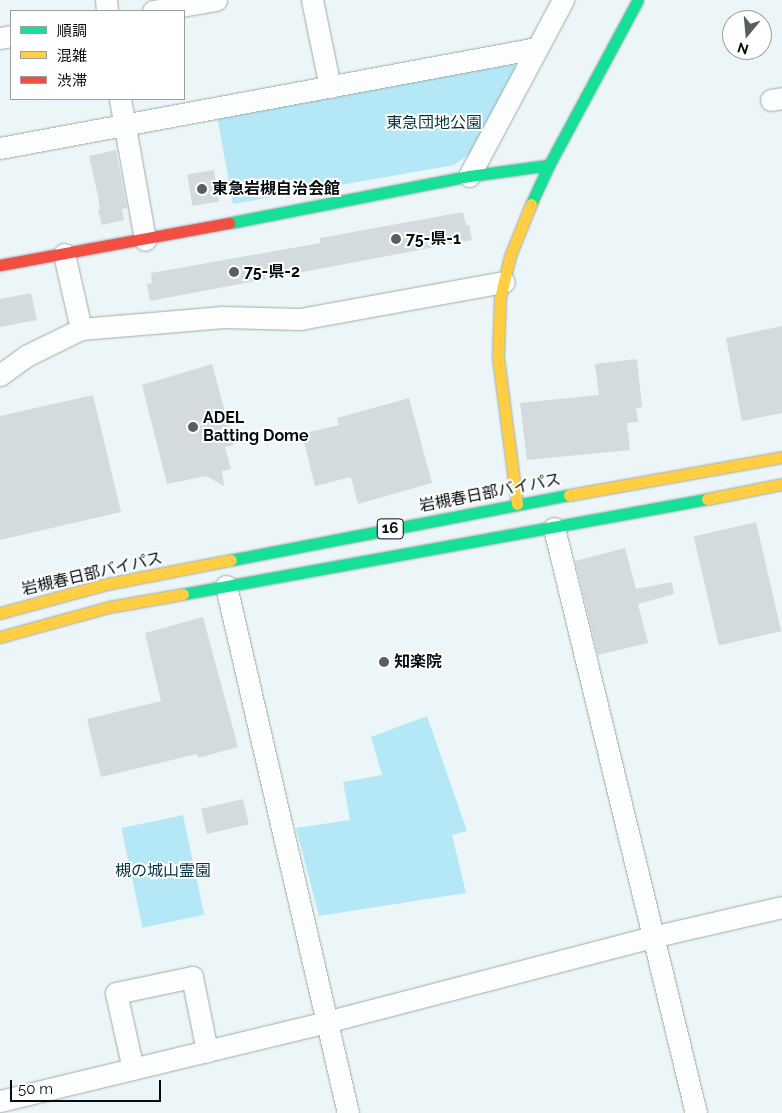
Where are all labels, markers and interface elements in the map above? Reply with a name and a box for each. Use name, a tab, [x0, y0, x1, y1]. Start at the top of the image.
legend	[10, 10, 185, 100]
north arrow	[722, 10, 772, 60]
text: 順調	[57, 22, 87, 40]
text: N	[735, 39, 750, 58]
text: 混雑	[57, 47, 87, 65]
text: 渋滞	[57, 72, 87, 90]
park label: 東急団地公園	[386, 113, 482, 133]
place label: 東急岩槻自治会館	[212, 179, 340, 199]
marker: 東急岩槻自治会館	[196, 183, 208, 195]
place label: 75-県-1	[406, 229, 461, 249]
marker: 75-県-1	[390, 233, 402, 245]
place label: 75-県-2	[244, 262, 300, 282]
marker: 75-県-2	[228, 266, 240, 278]
place label: ADEL Batting Dome	[203, 408, 309, 446]
marker: ADEL Batting Dome	[187, 421, 199, 433]
street label: 岩槻春日部バイパス	[417, 470, 563, 516]
road number: 16	[376, 516, 404, 542]
street label: 岩槻春日部バイパス	[20, 548, 164, 600]
place label: 知楽院	[394, 652, 442, 672]
marker: 知楽院	[378, 656, 390, 668]
park label: 槻の城山霊園	[115, 861, 211, 881]
scale bar	[12, 1070, 164, 1102]
text: 50 m	[18, 1080, 53, 1098]

